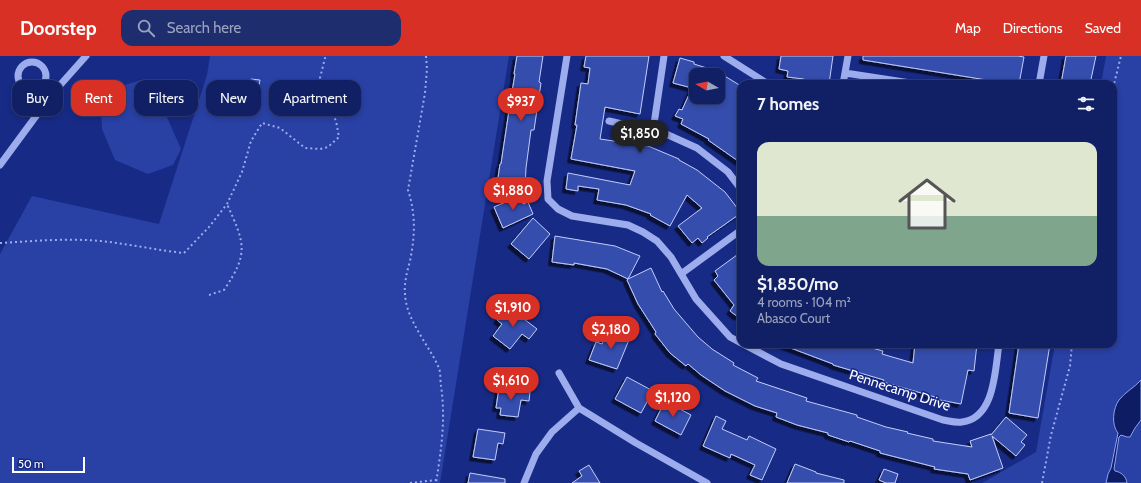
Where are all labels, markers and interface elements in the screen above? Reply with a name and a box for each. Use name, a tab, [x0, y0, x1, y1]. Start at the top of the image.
search box	[121, 10, 401, 46]
text: Doorstep	[20, 17, 97, 40]
icon: search	[135, 17, 157, 39]
text: Search here	[167, 19, 241, 37]
text: Map	[955, 19, 981, 37]
text: Directions	[1003, 19, 1063, 37]
text: Saved	[1085, 19, 1121, 37]
north arrow	[689, 68, 725, 104]
map controls	[689, 68, 725, 104]
chip: Buy	[12, 80, 63, 116]
chip: Rent	[71, 80, 126, 116]
chip: Filters	[134, 80, 198, 116]
chip: New	[206, 80, 261, 116]
chip: Apartment	[269, 80, 361, 116]
pin: $937	[497, 88, 545, 122]
text: $937	[507, 93, 535, 109]
icon: filters	[1075, 93, 1097, 115]
text: 7 homes	[757, 94, 819, 114]
pin: $1,850	[607, 120, 673, 154]
text: $1,850	[620, 125, 660, 141]
icon: home	[891, 168, 963, 240]
pin: $1,880	[480, 177, 546, 211]
text: $1,880	[493, 182, 533, 198]
text: $1,850/mo	[757, 274, 838, 294]
pin: $1,910	[480, 294, 546, 328]
text: 4 rooms · 104 m²	[757, 294, 851, 310]
text: $1,910	[495, 299, 531, 315]
text: Abasco Court	[757, 310, 830, 326]
pin: $2,180	[578, 316, 644, 350]
text: $2,180	[591, 321, 631, 337]
street label: Pennecamp Drive	[847, 365, 953, 415]
pin: $1,610	[478, 367, 544, 401]
text: $1,610	[493, 372, 529, 388]
pin: $1,120	[640, 384, 706, 418]
text: $1,120	[655, 389, 691, 405]
scale bar	[12, 455, 85, 474]
text: 50 m	[18, 457, 44, 471]

